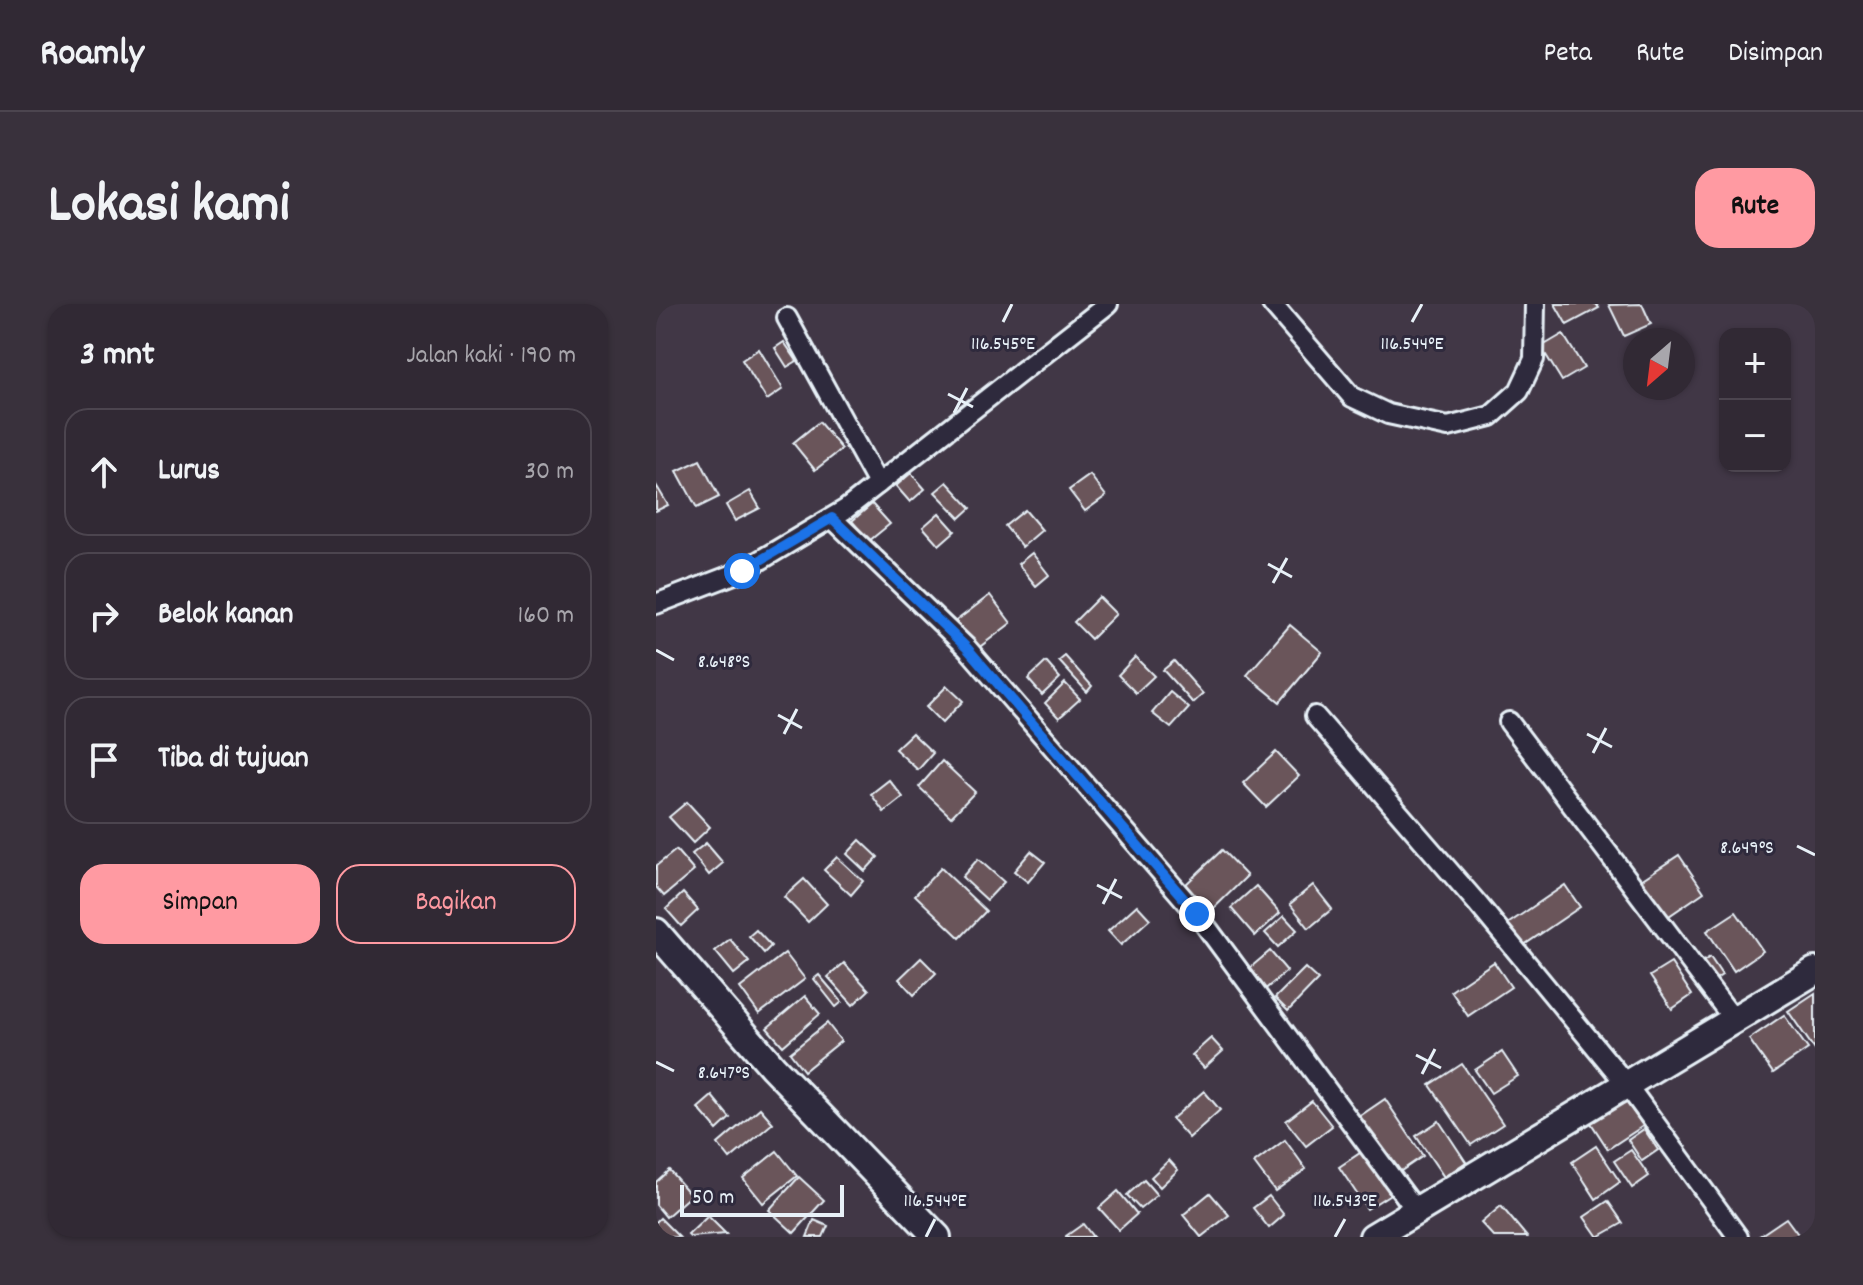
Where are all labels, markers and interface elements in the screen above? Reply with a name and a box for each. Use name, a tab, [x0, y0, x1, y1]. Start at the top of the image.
text: Roamly	[40, 28, 144, 83]
text: Peta	[1543, 35, 1592, 75]
text: Rute	[1636, 35, 1684, 75]
text: Disimpan	[1728, 35, 1823, 75]
text: Lokasi kami	[48, 168, 290, 248]
button: Rute	[1695, 168, 1815, 248]
north arrow	[1623, 328, 1695, 400]
map controls	[1719, 328, 1791, 472]
button: +	[1719, 328, 1791, 400]
text: 116.545°E	[971, 331, 1035, 359]
text: 116.544°E	[1380, 331, 1444, 359]
text: 3 mnt	[80, 332, 155, 381]
text: Jalan kaki · 190 m	[406, 338, 576, 375]
button: −	[1719, 400, 1791, 472]
icon: ahead	[82, 450, 126, 494]
text: Lurus	[158, 451, 220, 494]
text: 30 m	[524, 454, 574, 491]
route start	[724, 553, 760, 589]
icon: right	[82, 594, 126, 638]
text: Belok kanan	[158, 595, 293, 638]
text: 160 m	[518, 598, 574, 635]
text: 8.648°S	[698, 649, 750, 677]
icon: arrive	[82, 738, 126, 782]
text: Tiba di tujuan	[158, 739, 309, 782]
text: 8.649°S	[1720, 835, 1774, 863]
button: Simpan	[80, 864, 320, 944]
button: Bagikan	[336, 864, 576, 944]
route end	[1179, 896, 1215, 932]
text: 8.647°S	[698, 1060, 750, 1088]
scale bar	[680, 1181, 844, 1217]
text: 50 m	[692, 1183, 734, 1214]
text: 116.544°E	[903, 1188, 967, 1216]
text: 116.543°E	[1313, 1188, 1377, 1216]

